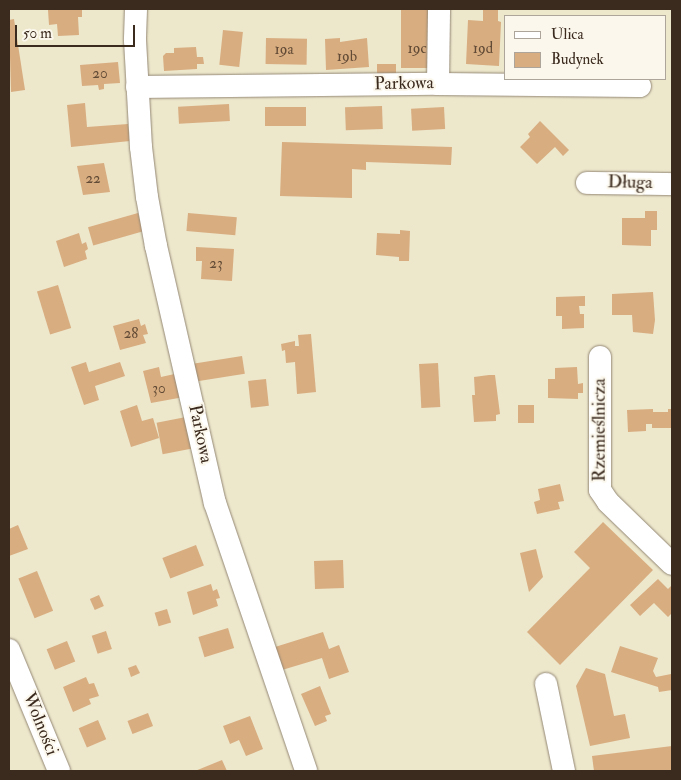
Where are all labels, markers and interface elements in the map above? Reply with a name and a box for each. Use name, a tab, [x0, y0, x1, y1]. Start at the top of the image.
scale bar	[18, 15, 138, 47]
legend	[503, 15, 666, 80]
text: 50 m	[23, 24, 52, 43]
text: Ulica	[551, 25, 584, 44]
house number: 19c	[407, 40, 427, 58]
house number: 19d	[473, 40, 493, 58]
house number: 19a	[274, 41, 294, 59]
house number: 19b	[337, 48, 357, 66]
text: Budynek	[551, 50, 604, 69]
house number: 20	[92, 65, 108, 83]
street label: Parkowa	[374, 73, 434, 95]
house number: 22	[85, 170, 101, 188]
street label: Długa	[607, 172, 653, 194]
house number: 23	[209, 255, 223, 273]
house number: 28	[124, 325, 138, 343]
street label: Rzemieślnicza	[589, 378, 611, 482]
house number: 30	[152, 380, 166, 398]
street label: Parkowa	[183, 403, 217, 465]
street label: Wolności	[18, 689, 62, 759]

